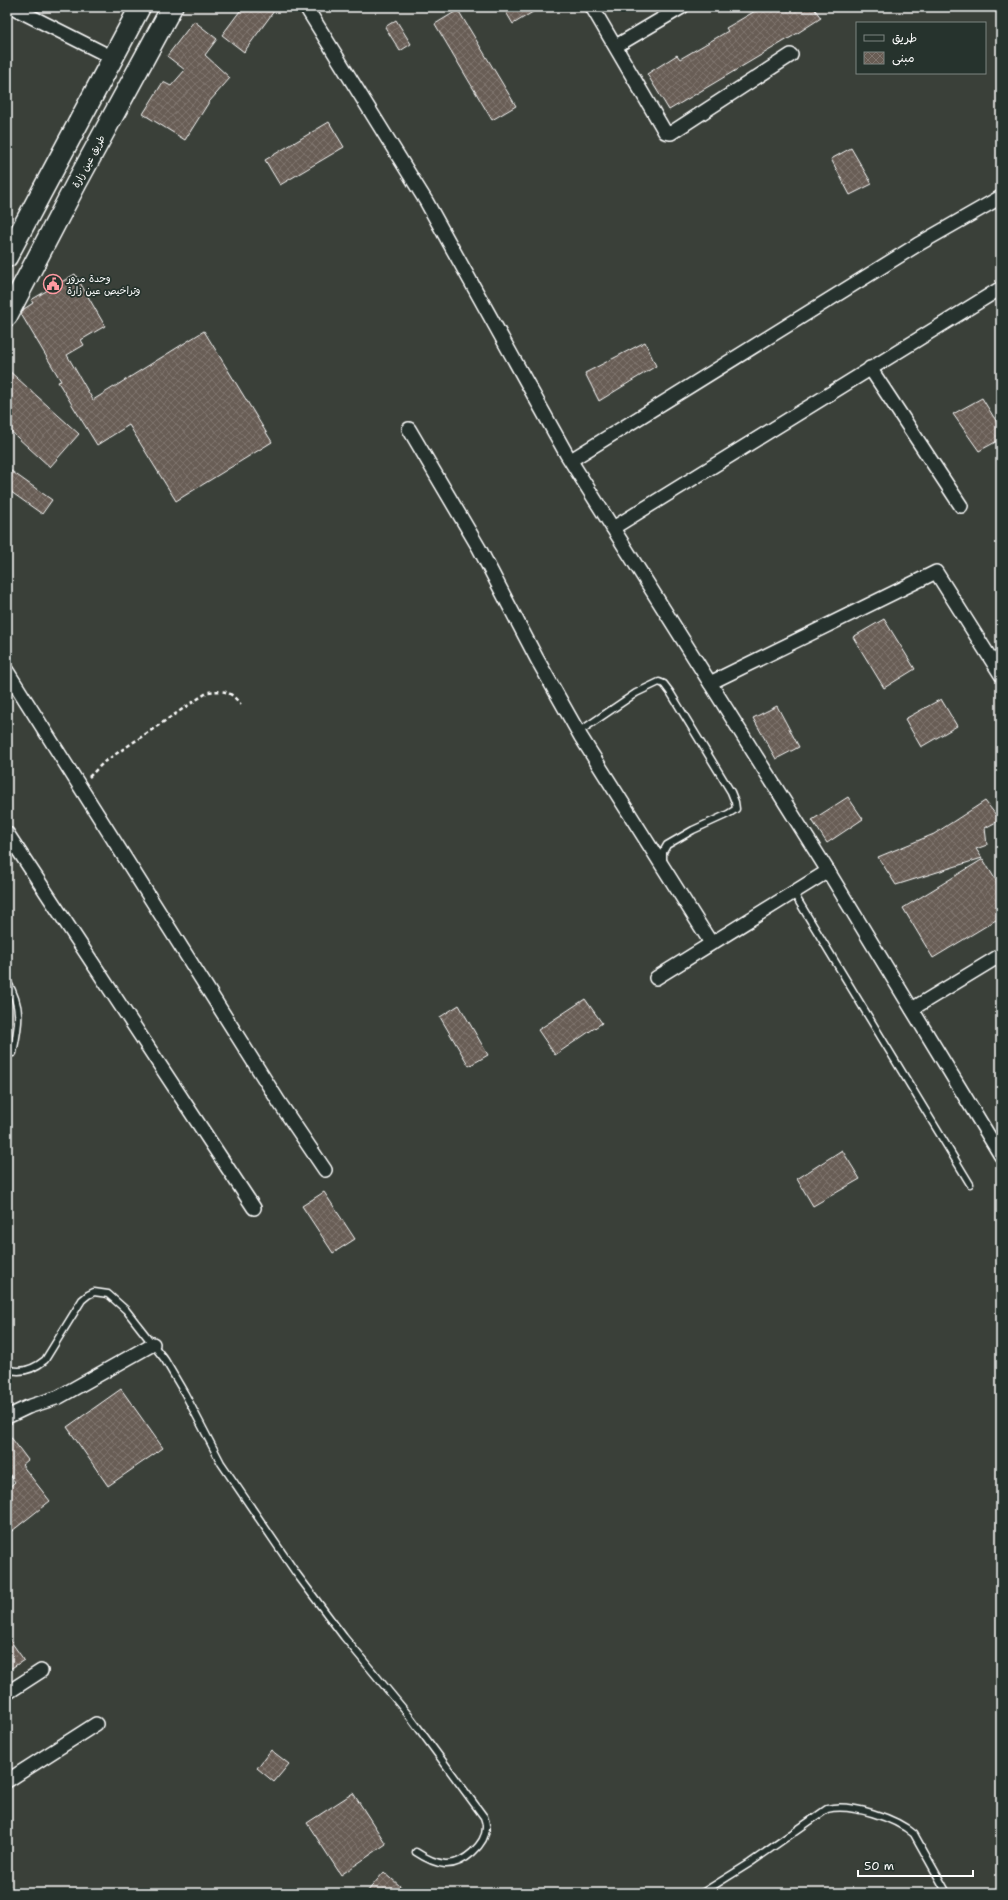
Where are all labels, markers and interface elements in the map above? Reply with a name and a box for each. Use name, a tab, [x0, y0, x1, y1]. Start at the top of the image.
legend	[856, 22, 986, 74]
text: طريق	[892, 30, 917, 46]
text: مبنى	[892, 50, 915, 66]
street label: طريق عين زارة	[69, 133, 108, 190]
place label: وحدة مرور وتراخيص عين زارة	[66, 272, 140, 297]
public building icon: وحدة مرور وتراخيص عين زارة	[42, 273, 64, 295]
scale bar	[858, 1852, 973, 1878]
text: 50 m	[864, 1858, 894, 1874]

